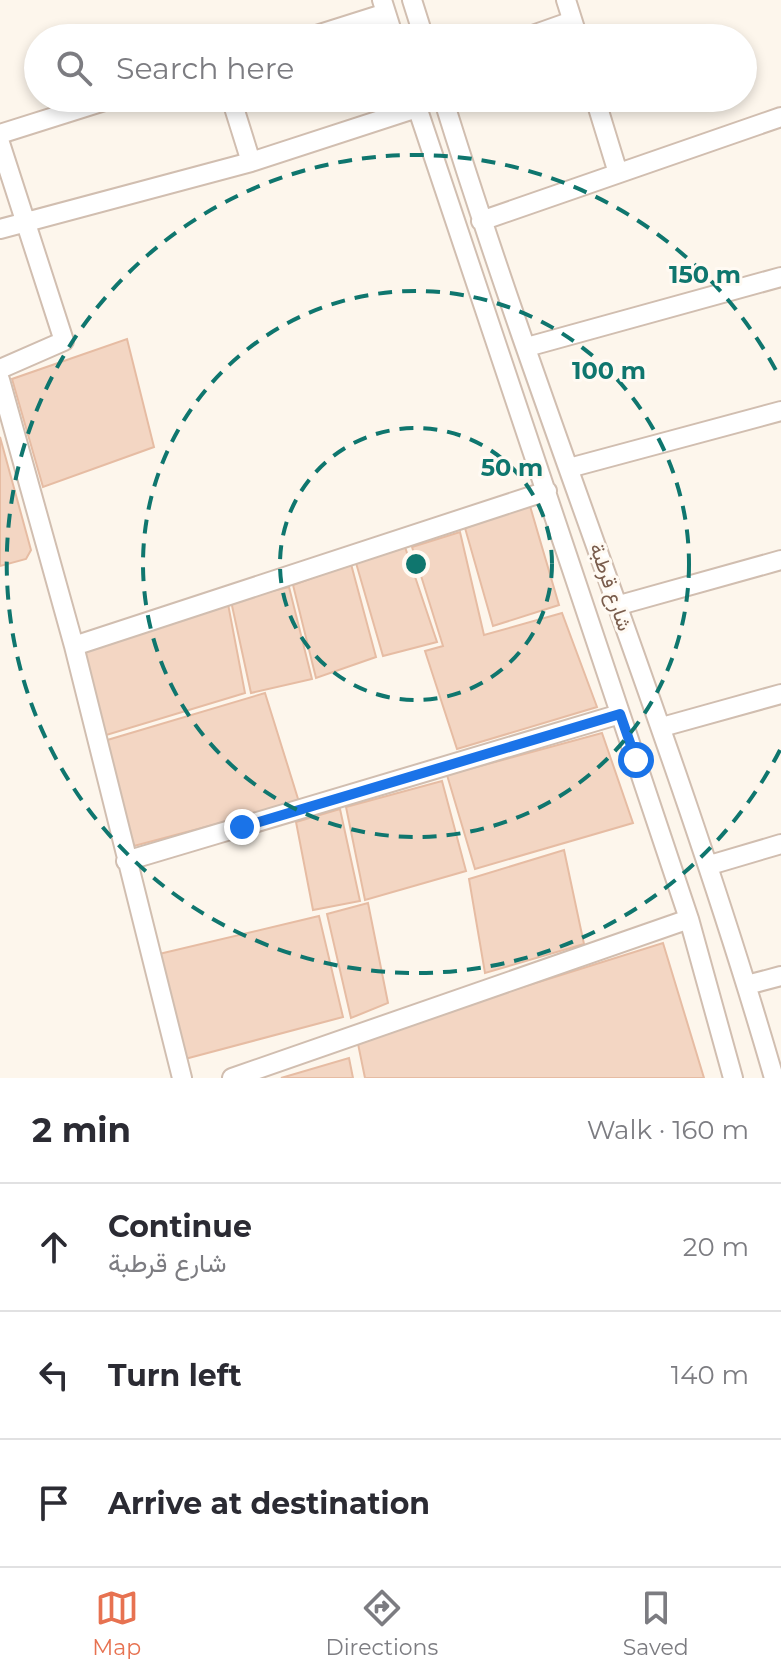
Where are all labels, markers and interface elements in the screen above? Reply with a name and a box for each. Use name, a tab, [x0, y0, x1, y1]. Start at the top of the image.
search box	[24, 24, 757, 112]
icon: search	[52, 46, 96, 90]
text: Search here	[116, 50, 294, 87]
text: 150 m	[669, 260, 741, 289]
text: 100 m	[572, 356, 646, 385]
text: 50 m	[481, 453, 543, 482]
street label: شارع قرطبة	[583, 540, 637, 635]
centre of rings	[402, 550, 430, 578]
route start	[618, 742, 654, 778]
route end	[224, 809, 260, 845]
text: 2 min	[32, 1109, 131, 1151]
text: Walk · 160 m	[587, 1114, 749, 1146]
text: Continue	[108, 1208, 252, 1245]
icon: ahead	[32, 1225, 76, 1269]
text: 20 m	[683, 1231, 749, 1263]
text: شارع قرطبة	[108, 1247, 226, 1279]
icon: left	[32, 1353, 76, 1397]
text: Turn left	[108, 1357, 241, 1394]
text: 140 m	[671, 1359, 749, 1391]
icon: arrive	[32, 1481, 76, 1525]
text: Arrive at destination	[108, 1485, 430, 1522]
tab: Map	[92, 1586, 141, 1661]
tab: Directions	[326, 1586, 438, 1661]
tab: Saved	[623, 1586, 689, 1661]

